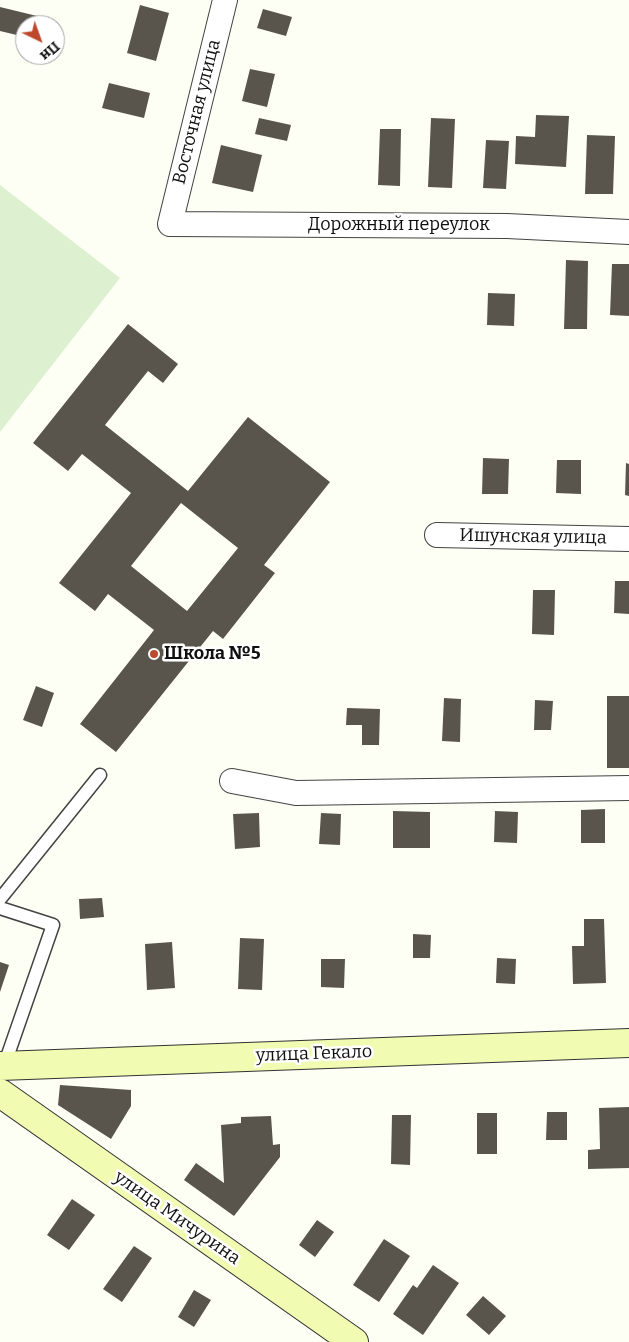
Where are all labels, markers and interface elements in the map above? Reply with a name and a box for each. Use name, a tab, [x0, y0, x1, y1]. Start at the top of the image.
north arrow	[15, 15, 65, 65]
street label: Восточная улица	[169, 37, 225, 187]
text: Пн	[36, 38, 63, 64]
street label: Дорожный переулок	[308, 214, 490, 236]
street label: Ишунская улица	[459, 525, 607, 549]
place label: Школа №5	[164, 643, 261, 665]
marker: Школа №5	[148, 648, 160, 660]
street label: улица Гекало	[255, 1041, 373, 1067]
street label: улица Мичурина	[110, 1166, 244, 1270]

